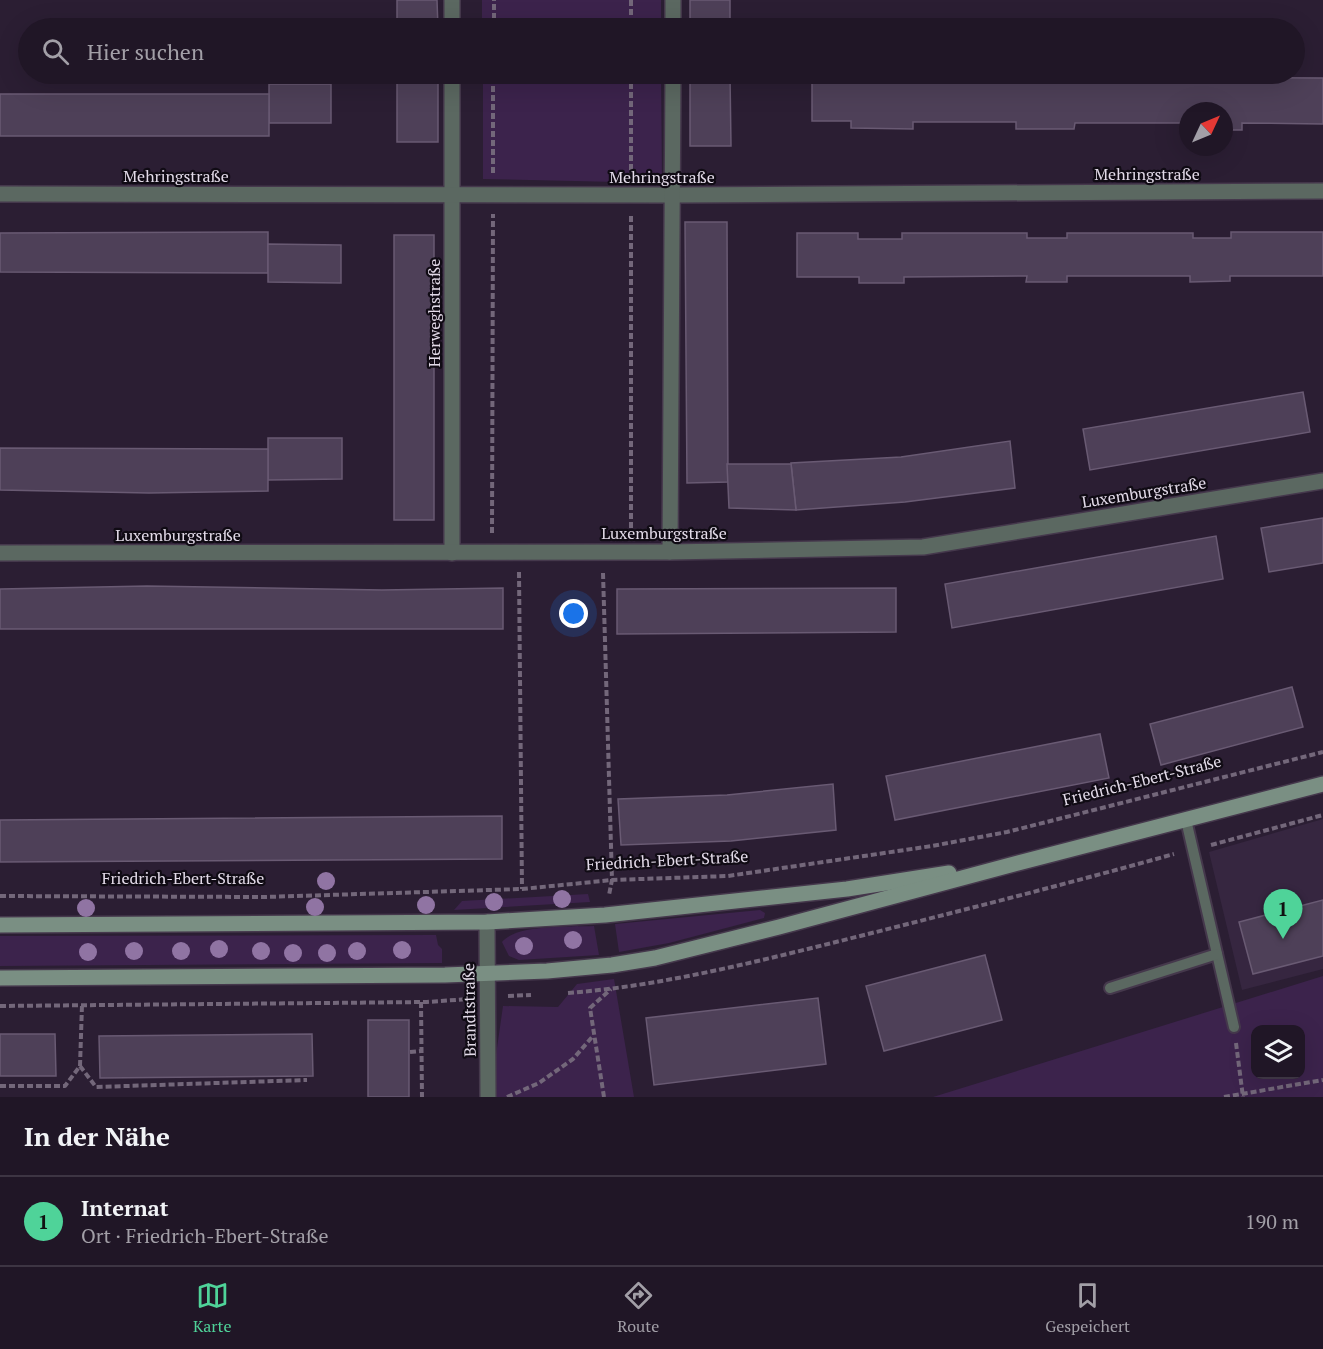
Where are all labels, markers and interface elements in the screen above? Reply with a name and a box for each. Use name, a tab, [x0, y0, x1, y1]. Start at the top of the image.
search box	[18, 18, 1305, 84]
icon: search	[39, 35, 72, 68]
text: Hier suchen	[87, 37, 204, 66]
north arrow	[1179, 102, 1233, 156]
street label: Mehringstraße	[1094, 163, 1200, 185]
street label: Mehringstraße	[123, 165, 229, 187]
street label: Mehringstraße	[609, 166, 715, 188]
street label: Herweghstraße	[423, 259, 445, 367]
street label: Luxemburgstraße	[1080, 471, 1208, 513]
street label: Luxemburgstraße	[601, 522, 727, 544]
street label: Luxemburgstraße	[115, 524, 241, 546]
your location	[559, 599, 588, 628]
street label: Friedrich-Ebert-Straße	[1060, 750, 1224, 810]
street label: Friedrich-Ebert-Straße	[585, 845, 749, 875]
street label: Friedrich-Ebert-Straße	[102, 867, 264, 889]
pin: 1	[1264, 890, 1302, 939]
street label: Brandtstraße	[457, 963, 481, 1057]
map controls	[1251, 1025, 1305, 1079]
button: layers	[1251, 1025, 1305, 1079]
text: In der Nähe	[24, 1119, 170, 1153]
text: Internat	[81, 1193, 169, 1222]
text: 1	[38, 1208, 49, 1235]
text: 190 m	[1245, 1208, 1299, 1235]
text: Ort · Friedrich-Ebert-Straße	[81, 1222, 329, 1249]
tab: Karte	[193, 1279, 231, 1337]
tab: Route	[617, 1279, 659, 1337]
tab: Gespeichert	[1045, 1279, 1130, 1337]

